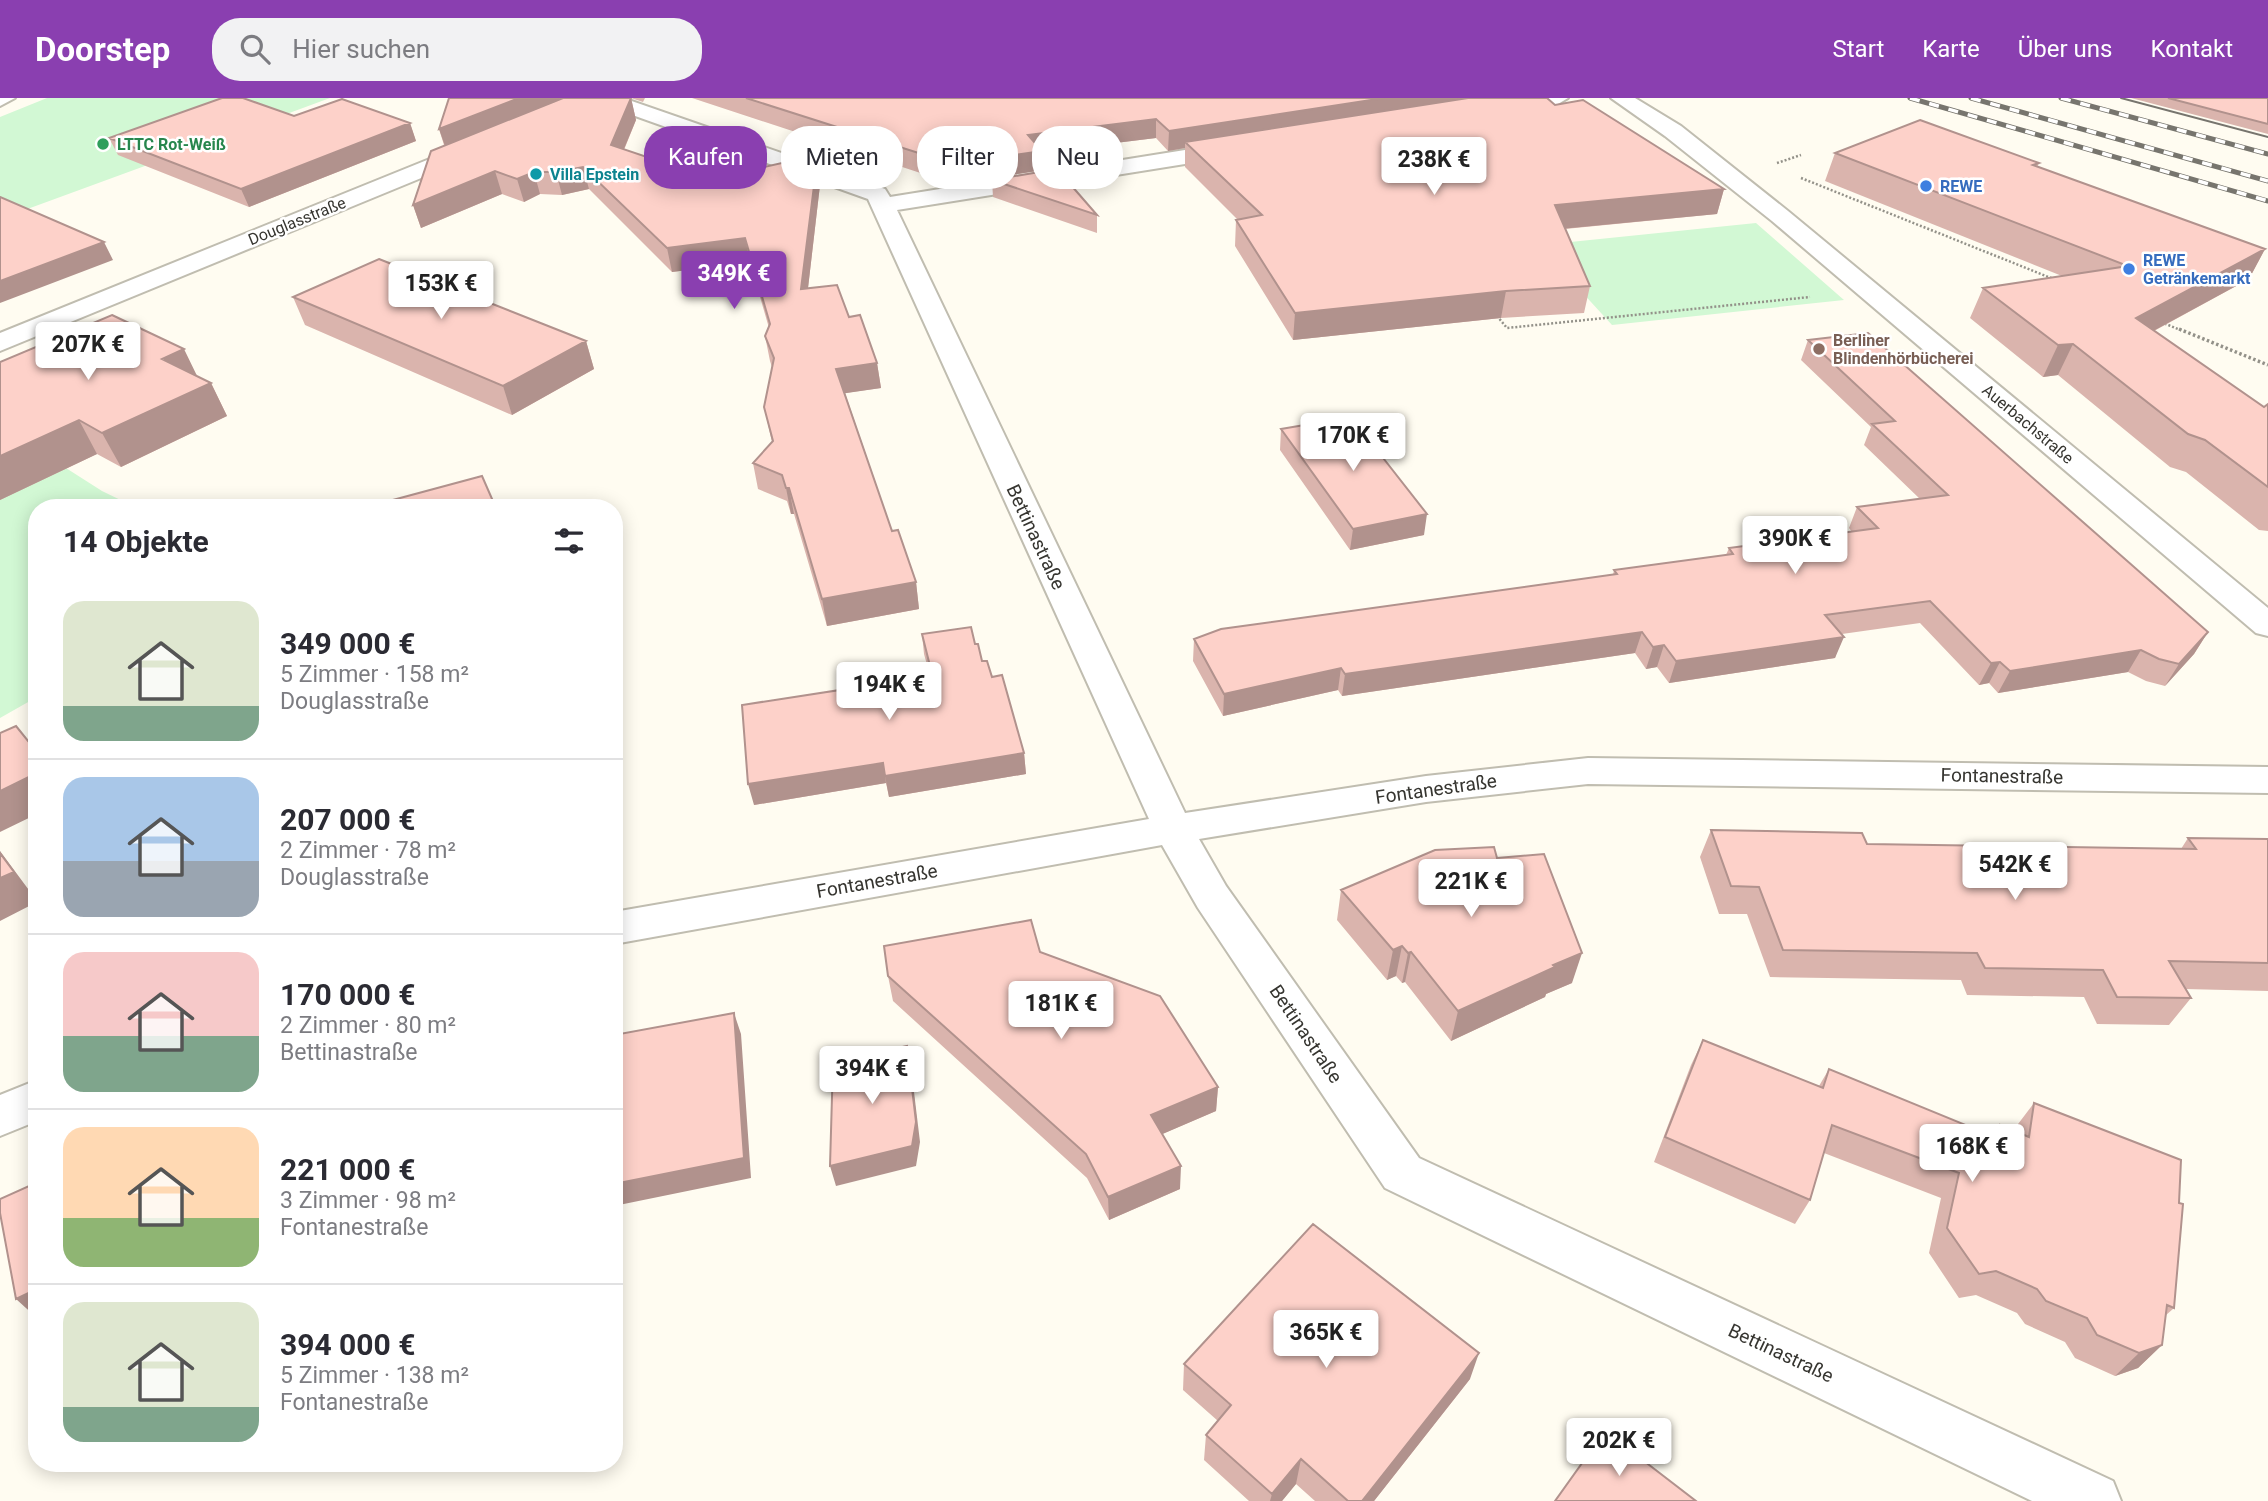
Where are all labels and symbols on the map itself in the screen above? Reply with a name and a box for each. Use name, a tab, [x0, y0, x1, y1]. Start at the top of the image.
place label: LTTC Rot-Weiß	[117, 135, 226, 154]
marker: LTTC Rot-Weiß	[95, 136, 111, 152]
pin: 238K €	[1377, 138, 1491, 197]
place label: Villa Epstein	[550, 165, 639, 184]
marker: Villa Epstein	[528, 166, 544, 182]
place label: REWE	[1940, 177, 1982, 196]
marker: REWE	[1918, 178, 1934, 194]
street label: Douglasstraße	[245, 193, 349, 249]
place label: REWE Getränkemarkt	[2143, 251, 2251, 288]
pin: 349K €	[677, 252, 791, 311]
marker: REWE Getränkemarkt	[2121, 261, 2137, 277]
pin: 153K €	[384, 262, 498, 321]
pin: 207K €	[31, 322, 145, 382]
place label: Berliner Blindenhörbücherei	[1833, 331, 1974, 368]
marker: Berliner Blindenhörbücherei	[1811, 341, 1827, 357]
street label: Auerbachstraße	[1979, 380, 2077, 468]
pin: 170K €	[1296, 414, 1410, 473]
street label: Bettinastraße	[1002, 481, 1070, 593]
pin: 390K €	[1738, 517, 1852, 576]
pin: 194K €	[832, 662, 946, 722]
street label: Fontanestraße	[1941, 763, 2063, 789]
street label: Fontanestraße	[1374, 769, 1498, 809]
pin: 542K €	[1958, 842, 2072, 902]
street label: Fontanestraße	[815, 859, 939, 903]
pin: 221K €	[1414, 860, 1528, 919]
street label: Bettinastraße	[1265, 980, 1347, 1088]
pin: 181K €	[1004, 982, 1118, 1041]
pin: 394K €	[815, 1046, 929, 1106]
pin: 168K €	[1915, 1124, 2029, 1184]
pin: 365K €	[1269, 1310, 1383, 1370]
street label: Bettinastraße	[1725, 1319, 1837, 1387]
pin: 202K €	[1562, 1418, 1676, 1478]

